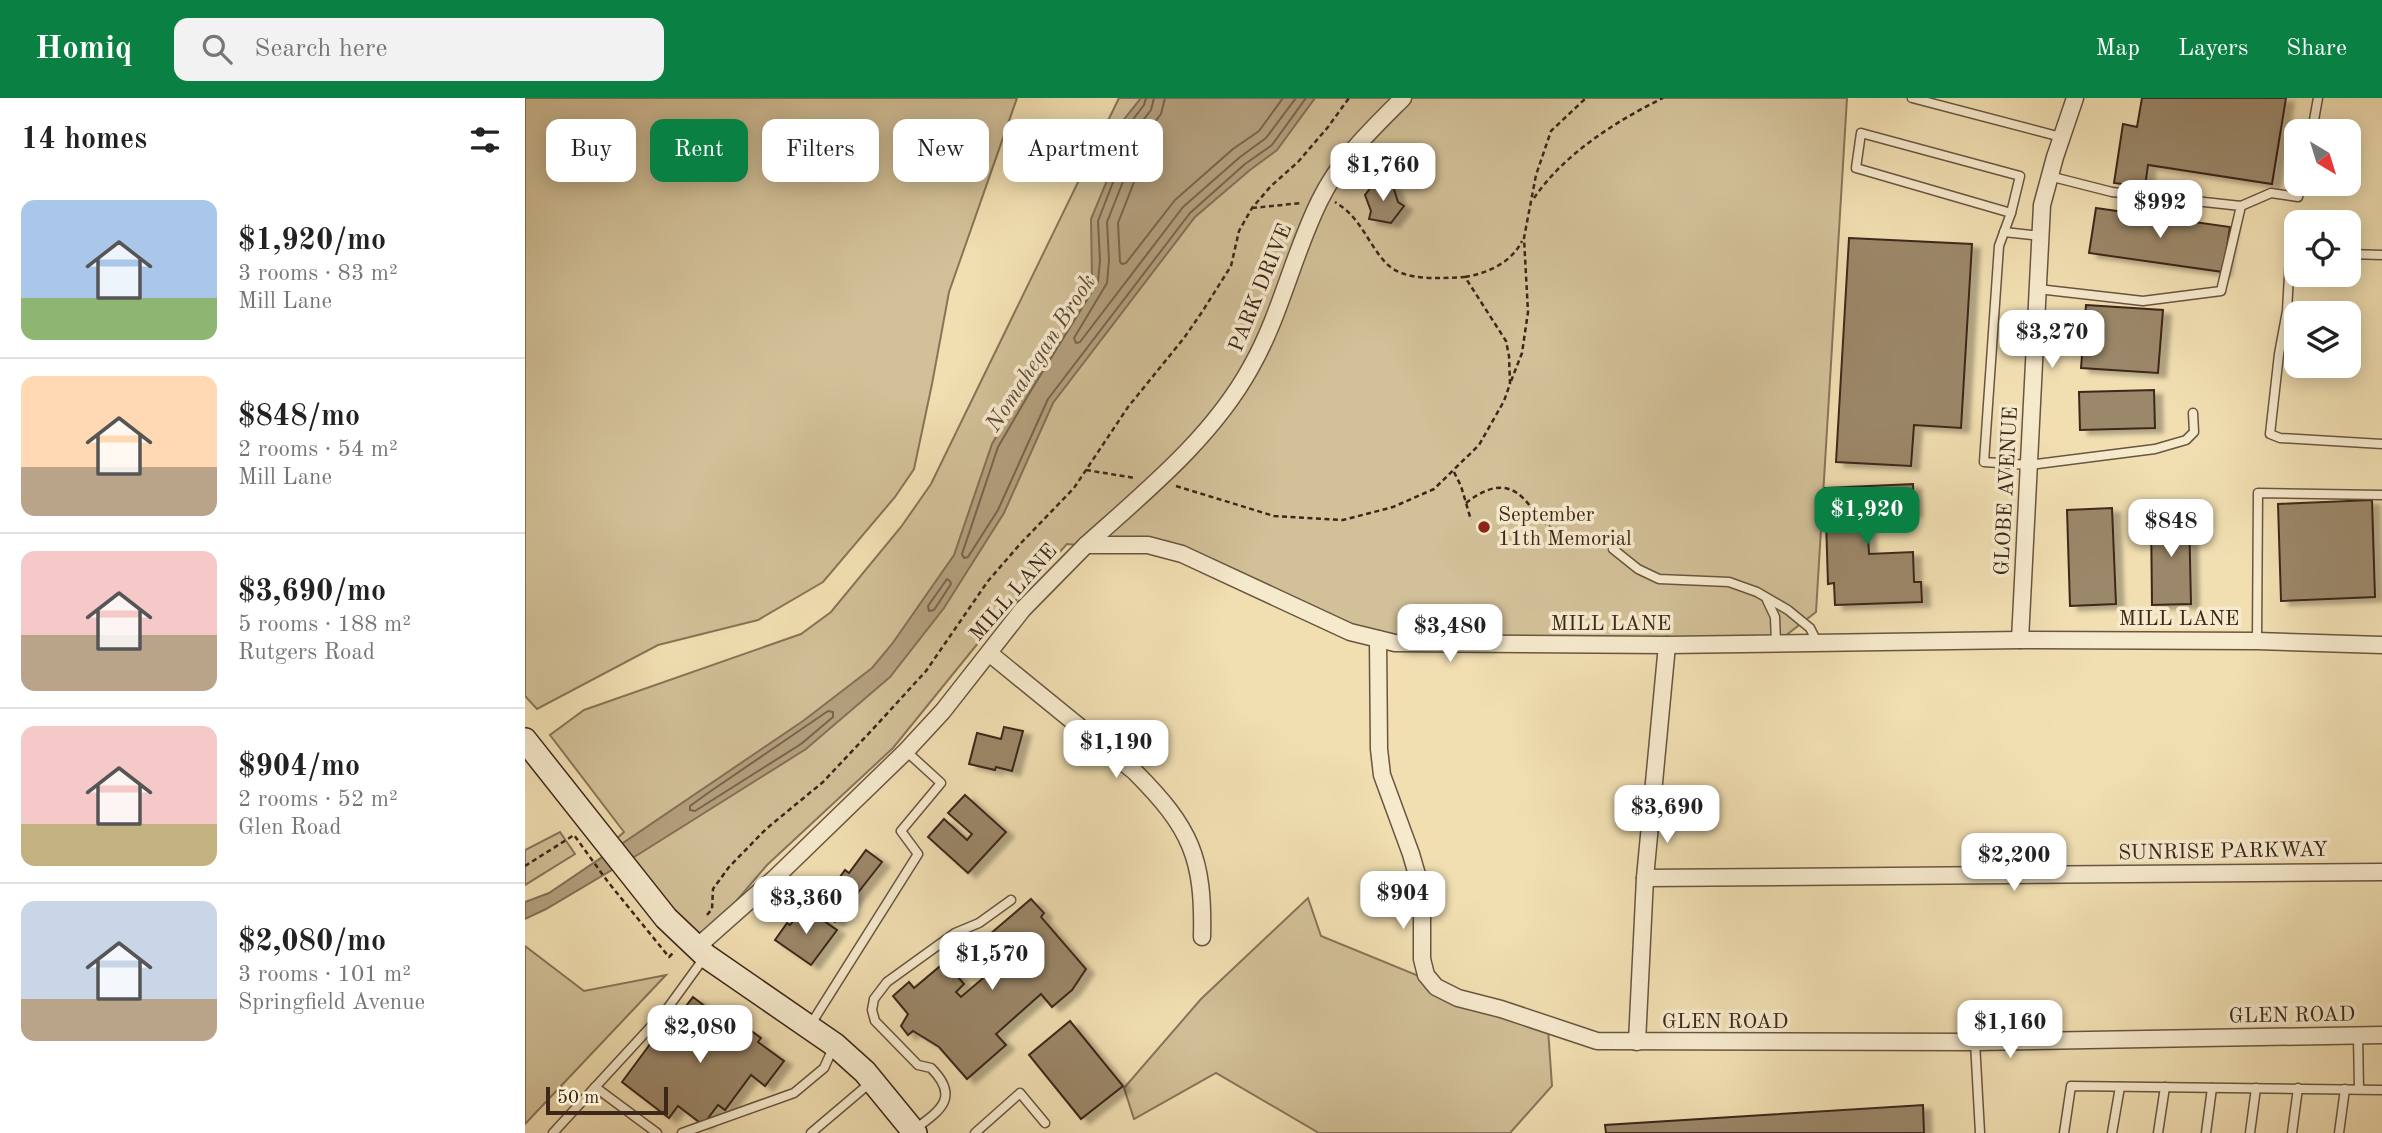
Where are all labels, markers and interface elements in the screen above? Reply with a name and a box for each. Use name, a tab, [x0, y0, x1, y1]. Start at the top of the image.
search box	[174, 18, 664, 81]
icon: search	[198, 30, 236, 68]
text: Homiq	[35, 33, 132, 66]
text: Search here	[254, 36, 387, 62]
text: Map	[2096, 37, 2140, 61]
text: Layers	[2178, 37, 2248, 61]
text: Share	[2286, 37, 2347, 61]
chip: Buy	[546, 119, 636, 182]
chip: Rent	[650, 119, 748, 182]
chip: Filters	[762, 119, 879, 182]
chip: New	[893, 119, 989, 182]
chip: Apartment	[1003, 119, 1163, 182]
north arrow	[2284, 119, 2361, 196]
map controls	[2284, 119, 2361, 378]
icon: filters	[466, 121, 504, 159]
text: 14 homes	[21, 125, 147, 155]
pin: $1,760	[1326, 144, 1440, 203]
text: $1,760	[1346, 154, 1420, 177]
pin: $992	[2119, 180, 2201, 240]
text: $992	[2133, 191, 2187, 214]
button: locate	[2284, 210, 2361, 287]
street label: PARK DRIVE	[1226, 221, 1296, 355]
text: $1,920/mo	[238, 226, 386, 256]
icon: home	[77, 228, 161, 312]
text: 3 rooms · 83 m²	[238, 262, 398, 285]
water label: Nomahegan Brook	[981, 270, 1101, 437]
text: Mill Lane	[238, 290, 332, 313]
button: layers	[2284, 301, 2361, 378]
pin: $3,270	[1995, 310, 2109, 370]
text: $3,270	[2015, 321, 2089, 344]
text: $848/mo	[238, 402, 360, 432]
icon: home	[77, 404, 161, 488]
street label: GLOBE AVENUE	[1992, 406, 2022, 576]
text: 2 rooms · 54 m²	[238, 438, 398, 461]
text: Mill Lane	[238, 466, 332, 489]
pin: $1,920	[1810, 488, 1924, 547]
text: $1,920	[1830, 498, 1904, 521]
pin: $848	[2130, 500, 2212, 559]
place label: September 11th Memorial	[1498, 505, 1632, 550]
text: $848	[2144, 510, 2198, 533]
marker: September 11th Memorial	[1476, 519, 1492, 535]
street label: MILL LANE	[966, 541, 1062, 645]
text: $3,690/mo	[238, 577, 386, 607]
icon: home	[77, 579, 161, 663]
pin: $3,480	[1393, 604, 1507, 664]
street label: MILL LANE	[2119, 609, 2239, 630]
text: 5 rooms · 188 m²	[238, 613, 411, 636]
street label: MILL LANE	[1551, 614, 1671, 635]
text: $3,480	[1413, 615, 1487, 638]
text: Rutgers Road	[238, 641, 375, 664]
pin: $1,190	[1059, 720, 1173, 780]
text: $1,190	[1079, 731, 1153, 754]
text: $904/mo	[238, 752, 360, 782]
icon: home	[77, 754, 161, 838]
pin: $3,690	[1610, 786, 1724, 845]
text: 2 rooms · 52 m²	[238, 788, 398, 811]
text: $3,690	[1630, 796, 1704, 819]
text: Glen Road	[238, 816, 341, 839]
pin: $2,200	[1957, 834, 2071, 893]
street label: SUNRISE PARKWAY	[2118, 840, 2328, 864]
text: $2,200	[1977, 844, 2051, 867]
pin: $904	[1362, 872, 1444, 931]
pin: $3,360	[749, 876, 863, 936]
text: $904	[1376, 882, 1430, 905]
text: $3,360	[769, 887, 843, 910]
text: $2,080/mo	[238, 927, 386, 957]
icon: home	[77, 929, 161, 1013]
pin: $1,570	[935, 932, 1049, 992]
text: $1,570	[955, 943, 1029, 966]
text: 3 rooms · 101 m²	[238, 963, 411, 986]
text: Springfield Avenue	[238, 991, 425, 1014]
pin: $1,160	[1953, 1000, 2067, 1060]
street label: GLEN ROAD	[2229, 1004, 2355, 1028]
pin: $2,080	[643, 1006, 757, 1065]
text: $1,160	[1973, 1011, 2047, 1034]
street label: GLEN ROAD	[1662, 1012, 1788, 1033]
text: $2,080	[663, 1016, 737, 1039]
scale bar	[546, 1084, 669, 1116]
text: 50 m	[557, 1089, 599, 1108]

